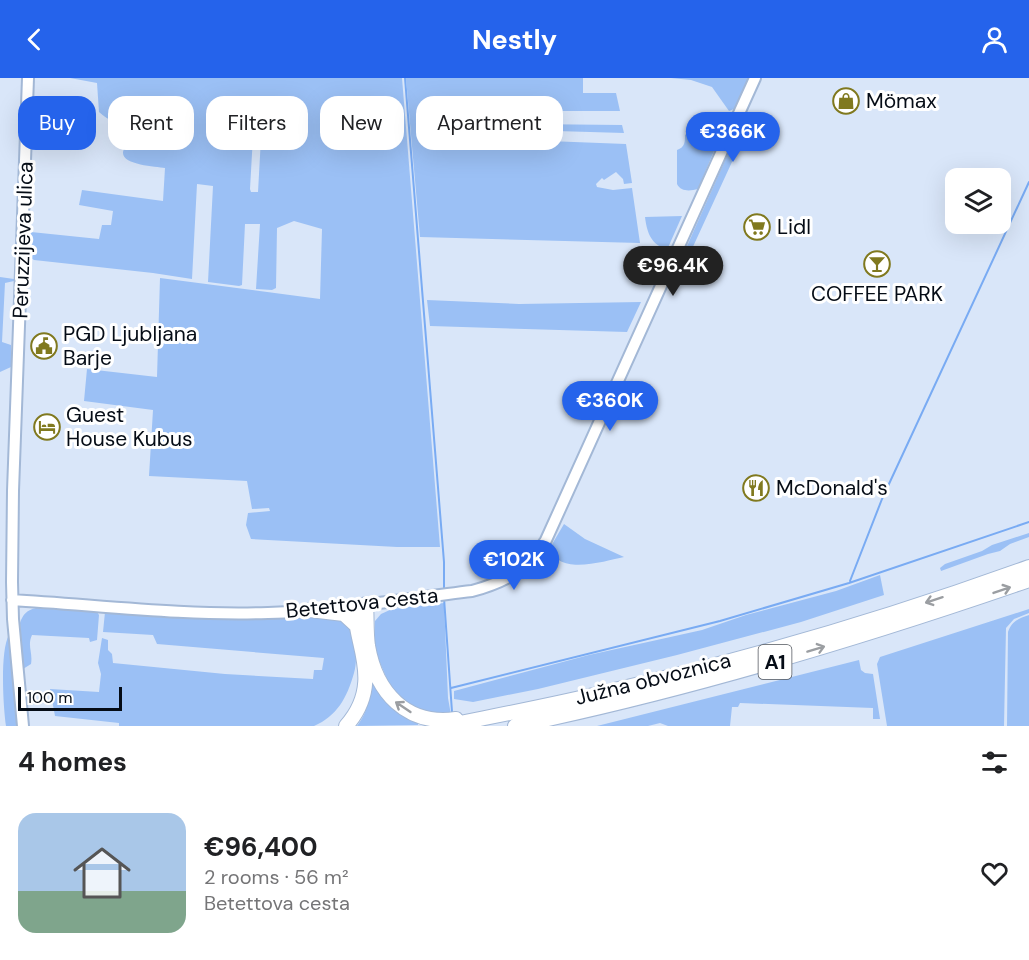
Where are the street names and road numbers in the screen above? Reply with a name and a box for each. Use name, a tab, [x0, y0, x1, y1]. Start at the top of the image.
street label: Peruzzijeva ulica	[6, 161, 40, 319]
street label: Betettova cesta	[284, 581, 440, 625]
road number: A1	[758, 645, 792, 679]
street label: Južna obvoznica	[572, 646, 734, 712]

